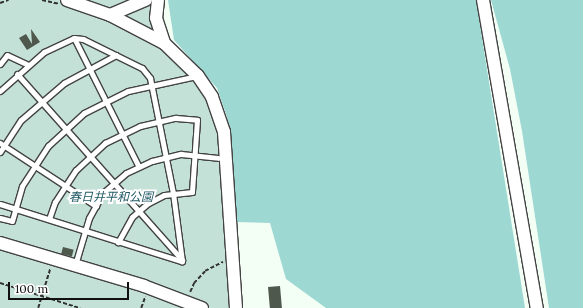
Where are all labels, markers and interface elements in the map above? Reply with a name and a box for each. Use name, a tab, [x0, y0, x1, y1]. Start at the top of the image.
park label: 春日井平和公園	[69, 190, 153, 204]
scale bar	[10, 274, 131, 300]
text: 100 m	[15, 281, 48, 296]

